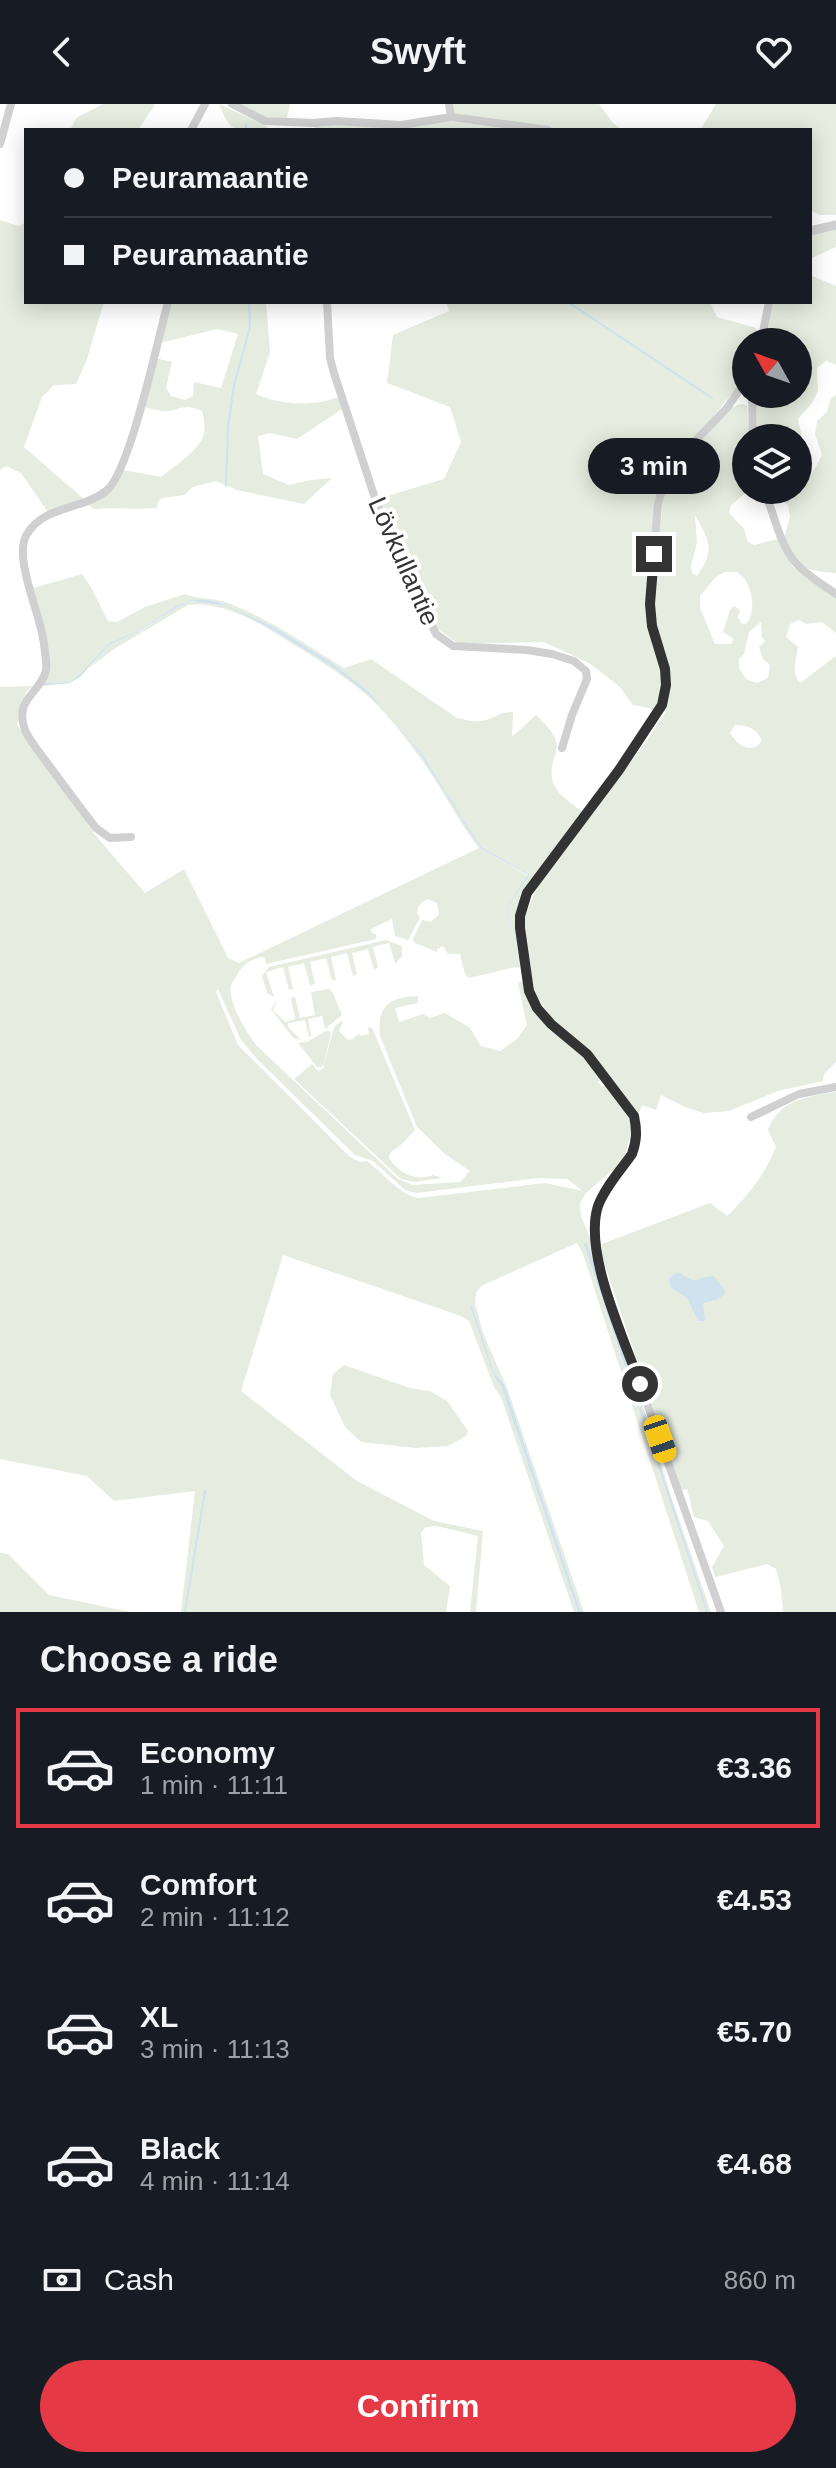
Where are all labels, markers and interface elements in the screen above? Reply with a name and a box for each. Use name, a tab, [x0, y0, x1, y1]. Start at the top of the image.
icon: back	[40, 30, 84, 74]
icon: heart	[752, 30, 796, 74]
text: Swyft	[370, 31, 466, 72]
text: Peuramaantie	[112, 161, 309, 194]
text: Peuramaantie	[112, 238, 309, 271]
north arrow	[732, 328, 812, 408]
map controls	[732, 328, 812, 504]
button: layers	[732, 424, 812, 504]
callout: 3 min	[588, 438, 720, 494]
text: 3 min	[620, 451, 688, 481]
street label: Lövkullantie	[362, 492, 446, 630]
route end	[636, 536, 672, 572]
route start	[622, 1366, 658, 1402]
car	[641, 1412, 679, 1466]
text: Choose a ride	[40, 1639, 278, 1680]
icon: car	[44, 1732, 116, 1804]
text: Economy	[140, 1736, 275, 1769]
text: €3.36	[717, 1751, 792, 1784]
text: 1 min · 11:11	[140, 1770, 288, 1800]
icon: car	[44, 1864, 116, 1936]
text: Comfort	[140, 1868, 257, 1901]
text: €4.53	[717, 1883, 792, 1916]
text: 2 min · 11:12	[140, 1902, 290, 1932]
icon: car	[44, 1996, 116, 2068]
text: XL	[140, 2000, 178, 2033]
text: €5.70	[717, 2015, 792, 2048]
text: 3 min · 11:13	[140, 2034, 290, 2064]
icon: car	[44, 2128, 116, 2200]
text: Black	[140, 2132, 220, 2165]
text: €4.68	[717, 2147, 792, 2180]
text: 4 min · 11:14	[140, 2166, 290, 2196]
icon: cash	[40, 2258, 84, 2302]
text: Cash	[104, 2263, 174, 2296]
text: 860 m	[724, 2265, 796, 2295]
button: Confirm	[40, 2360, 796, 2452]

